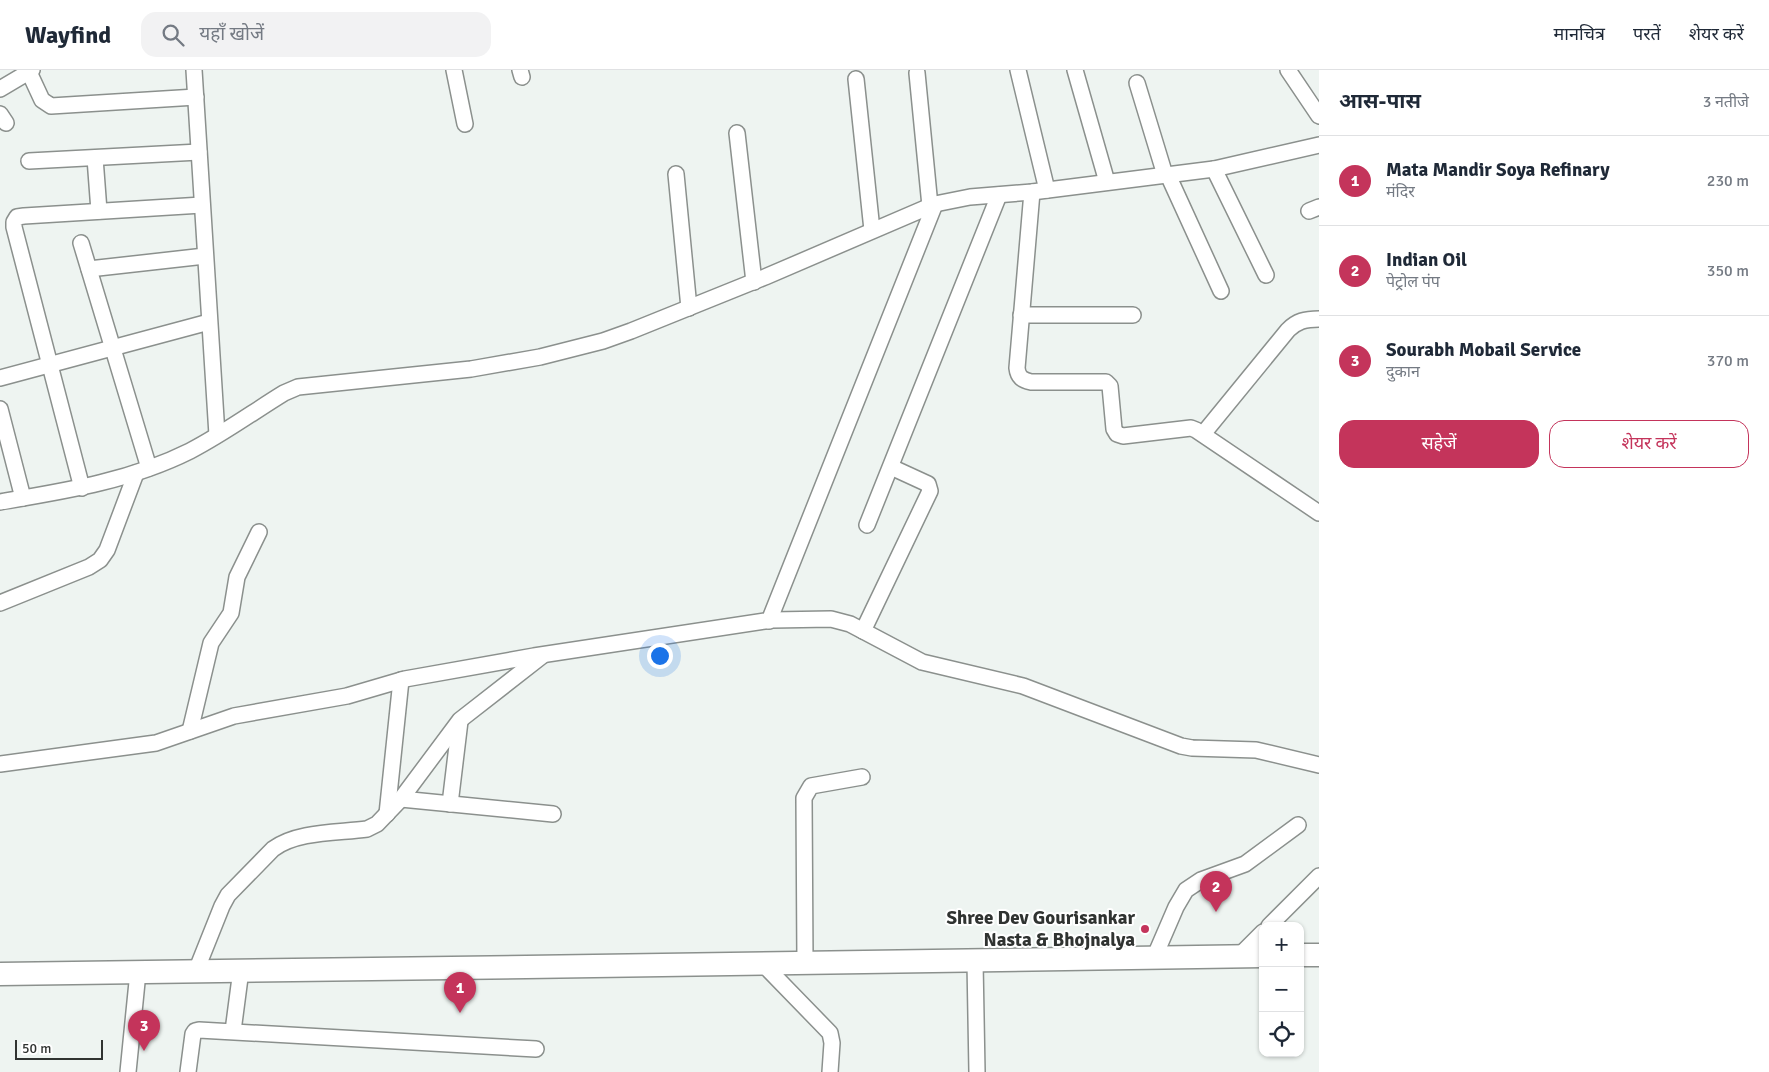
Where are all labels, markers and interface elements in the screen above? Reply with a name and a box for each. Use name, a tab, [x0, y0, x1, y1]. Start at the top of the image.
search box	[141, 12, 491, 57]
text: Wayfind	[25, 20, 111, 50]
icon: search	[159, 21, 187, 49]
text: यहाँ खोजें	[199, 22, 264, 46]
text: मानचित्र	[1553, 23, 1605, 45]
text: परतें	[1633, 23, 1661, 45]
text: शेयर करें	[1689, 23, 1744, 45]
text: आस-पास	[1339, 88, 1421, 114]
text: 3 नतीजे	[1703, 92, 1749, 112]
text: Mata Mandir Soya Refinary	[1386, 158, 1610, 182]
text: 1	[1351, 171, 1359, 191]
text: 230 m	[1707, 171, 1749, 191]
text: मंदिर	[1386, 182, 1415, 202]
text: Indian Oil	[1386, 248, 1467, 272]
text: 2	[1351, 261, 1359, 281]
text: 350 m	[1707, 261, 1749, 281]
text: पेट्रोल पंप	[1386, 272, 1440, 292]
text: Sourabh Mobail Service	[1386, 338, 1581, 362]
text: 3	[1351, 351, 1359, 371]
text: 370 m	[1707, 351, 1749, 371]
text: दुकान	[1386, 362, 1420, 382]
button: सहेजें	[1339, 420, 1539, 468]
button: शेयर करें	[1549, 420, 1749, 468]
your location	[647, 643, 673, 669]
pin: 2	[1200, 871, 1232, 912]
place label: Shree Dev Gourisankar Nasta & Bhojnalya	[946, 906, 1135, 952]
map controls	[1259, 922, 1304, 1057]
button: +	[1259, 922, 1304, 967]
marker: Shree Dev Gourisankar Nasta & Bhojnalya	[1139, 923, 1151, 935]
button: −	[1259, 967, 1304, 1012]
pin: 1	[444, 972, 476, 1013]
pin: 3	[128, 1010, 160, 1051]
button: locate	[1259, 1012, 1304, 1057]
scale bar	[15, 1037, 102, 1060]
text: 50 m	[22, 1040, 51, 1057]

